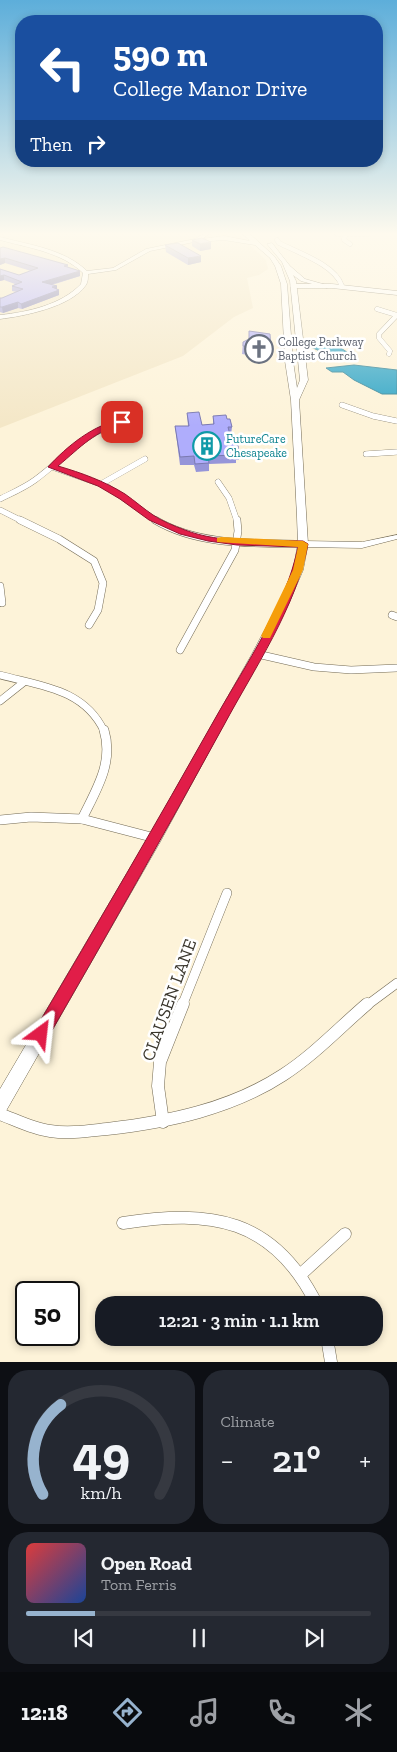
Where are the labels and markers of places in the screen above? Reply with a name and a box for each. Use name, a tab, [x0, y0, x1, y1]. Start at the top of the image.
church icon: College Parkway Baptist Church	[244, 334, 274, 364]
place label: College Parkway Baptist Church	[278, 335, 364, 363]
pin	[101, 401, 143, 443]
building icon: FutureCare Chesapeake	[192, 431, 222, 461]
place label: FutureCare Chesapeake	[226, 432, 287, 460]

